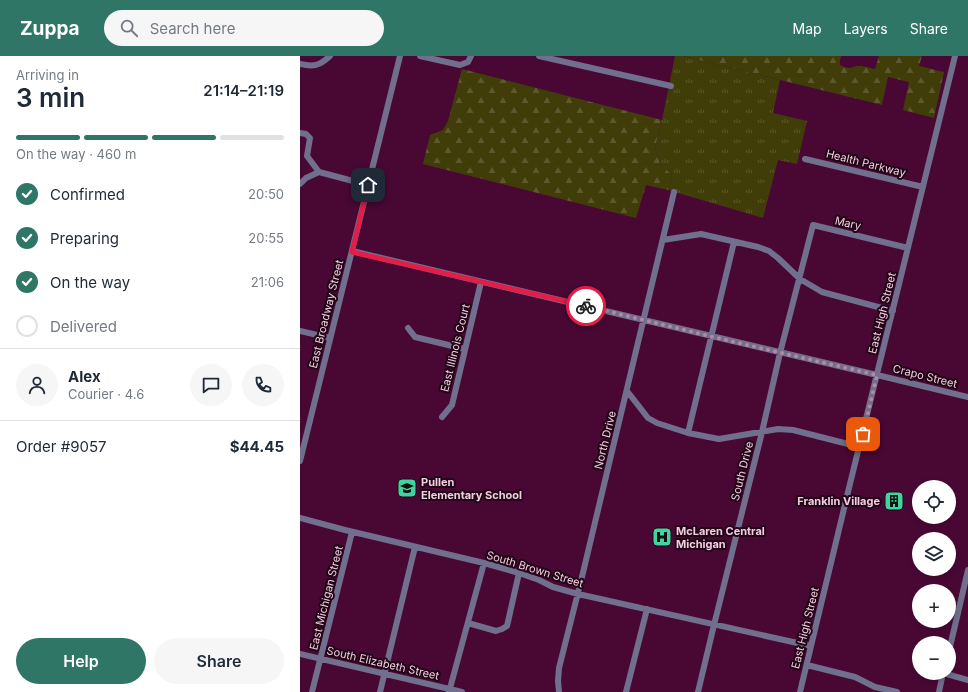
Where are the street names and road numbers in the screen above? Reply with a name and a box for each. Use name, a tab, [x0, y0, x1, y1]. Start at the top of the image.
street label: Health Parkway	[825, 146, 907, 180]
street label: Mary	[833, 213, 863, 233]
street label: East Broadway Street	[306, 258, 346, 370]
street label: East High Street	[865, 270, 899, 355]
street label: East Illinois Court	[437, 302, 473, 393]
street label: Crapo Street	[891, 361, 959, 391]
street label: North Drive	[591, 409, 619, 471]
street label: South Drive	[728, 440, 756, 502]
street label: East Michigan Street	[306, 544, 346, 652]
street label: South Brown Street	[485, 548, 586, 591]
street label: East High Street	[788, 585, 822, 670]
street label: South Elizabeth Street	[325, 643, 441, 683]

